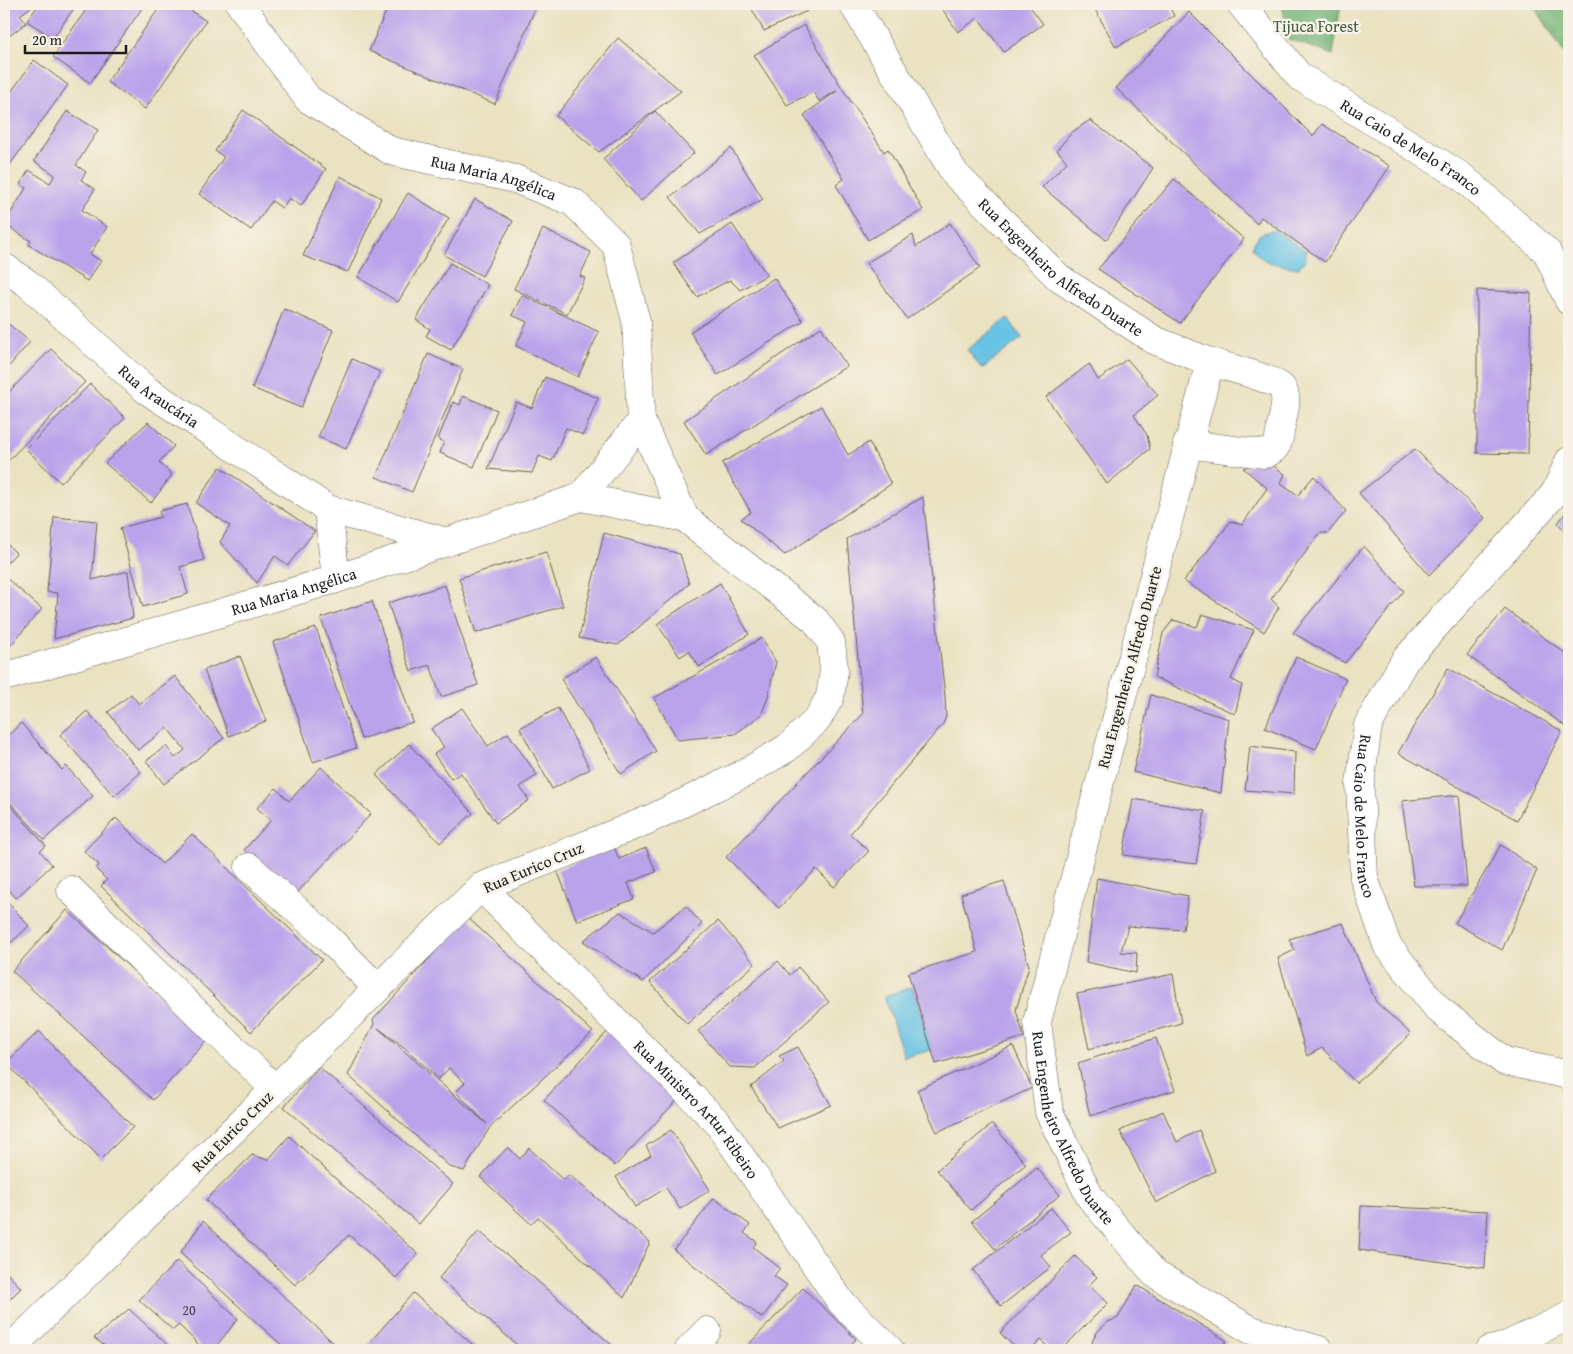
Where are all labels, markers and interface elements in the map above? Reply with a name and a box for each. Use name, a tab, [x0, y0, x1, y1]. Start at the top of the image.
park label: Tijuca Forest	[1273, 14, 1359, 38]
scale bar	[25, 22, 126, 54]
text: 20 m	[32, 29, 63, 50]
street label: Rua Caio de Melo Franco	[1336, 92, 1487, 201]
street label: Rua Maria Angélica	[429, 148, 561, 207]
street label: Rua Engenheiro Alfredo Duarte	[973, 192, 1149, 342]
street label: Rua Araucária	[113, 359, 204, 434]
street label: Rua Maria Angélica	[228, 561, 360, 621]
street label: Rua Engenheiro Alfredo Duarte	[1090, 563, 1168, 771]
street label: Rua Caio de Melo Franco	[1348, 733, 1382, 901]
street label: Rua Eurico Cruz	[479, 835, 587, 899]
street label: Rua Engenheiro Alfredo Duarte	[1026, 1030, 1120, 1230]
street label: Rua Ministro Artur Ribeiro	[629, 1034, 765, 1184]
street label: Rua Eurico Cruz	[186, 1085, 278, 1177]
house number: 20	[182, 1300, 196, 1320]

